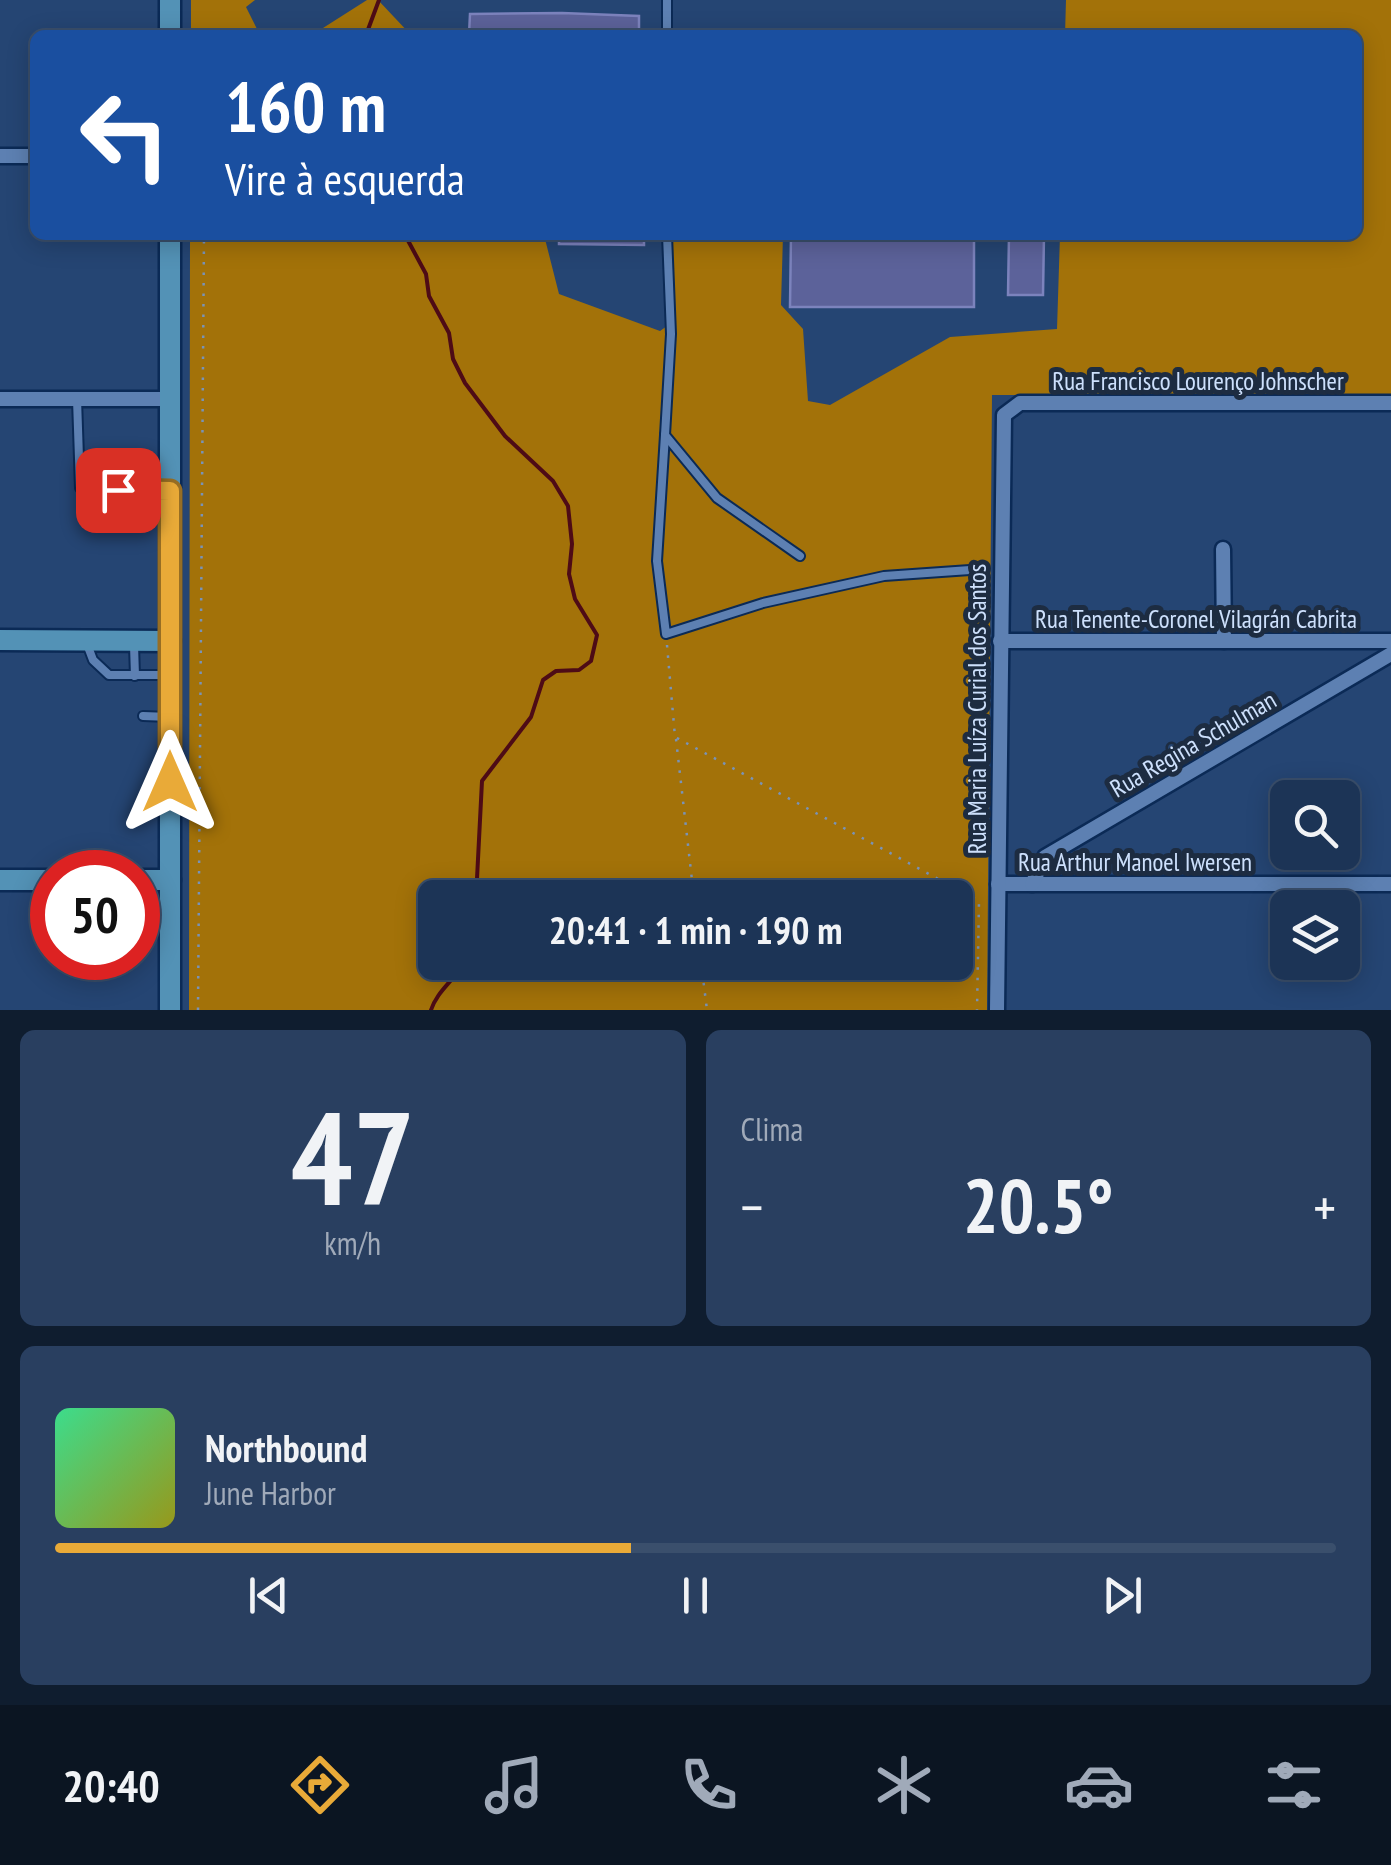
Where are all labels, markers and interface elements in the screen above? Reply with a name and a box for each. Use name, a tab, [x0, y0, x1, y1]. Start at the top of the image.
text: 160 m	[225, 61, 386, 151]
icon: left	[60, 70, 190, 200]
text: Vire à esquerda	[225, 149, 465, 207]
street label: Rua Francisco Lourenço Johnscher	[1052, 365, 1344, 397]
pin	[76, 448, 161, 533]
icon: arrive	[91, 463, 146, 518]
street label: Rua Maria Luíza Curial dos Santos	[961, 564, 993, 854]
street label: Rua Tenente-Coronel Vilagrán Cabrita	[1035, 603, 1357, 635]
street label: Rua Regina Schulman	[1104, 684, 1282, 804]
position arrow	[118, 730, 222, 834]
map controls	[1270, 780, 1360, 980]
button: search	[1270, 780, 1360, 870]
street label: Rua Arthur Manoel Iwersen	[1018, 846, 1252, 878]
speed limit sign: 50	[30, 850, 160, 980]
button: layers	[1270, 890, 1360, 980]
text: 20:41 · 1 min · 190 m	[549, 905, 842, 954]
text: 47	[291, 1073, 415, 1241]
text: Clima	[741, 1108, 803, 1150]
text: 20.5°	[963, 1157, 1114, 1254]
text: −	[741, 1171, 763, 1242]
text: +	[1313, 1171, 1336, 1242]
text: km/h	[324, 1222, 381, 1264]
text: Northbound	[205, 1423, 367, 1472]
text: June Harbor	[205, 1472, 336, 1514]
icon: previous	[241, 1568, 296, 1623]
icon: pause	[668, 1568, 723, 1623]
icon: next	[1095, 1568, 1150, 1623]
icon: directions	[285, 1750, 355, 1820]
icon: music	[479, 1750, 549, 1820]
icon: phone	[674, 1750, 744, 1820]
icon: climate	[869, 1750, 939, 1820]
icon: car	[1064, 1750, 1134, 1820]
icon: filters	[1259, 1750, 1329, 1820]
text: 20:40	[62, 1756, 160, 1814]

